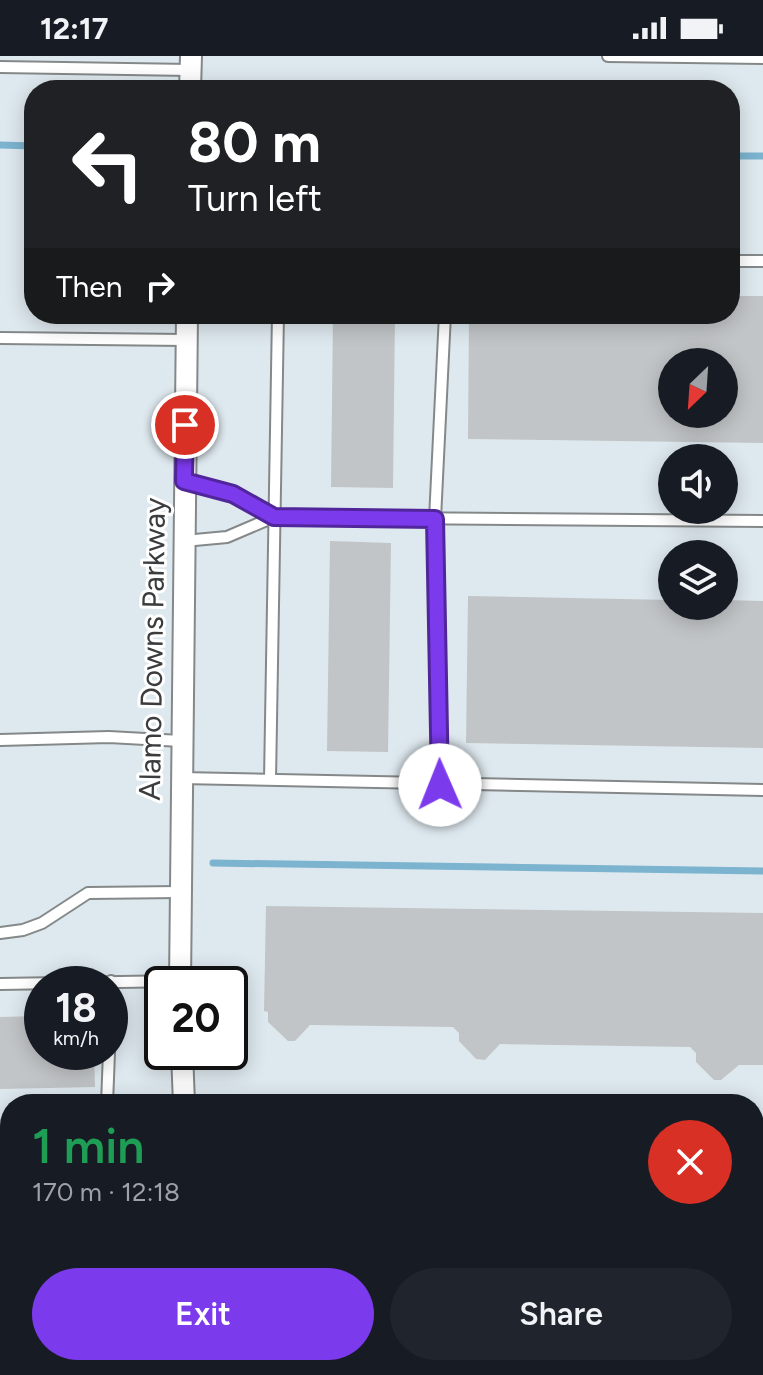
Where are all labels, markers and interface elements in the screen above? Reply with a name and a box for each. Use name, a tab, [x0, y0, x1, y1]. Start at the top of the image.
text: 12:17	[40, 10, 108, 47]
text: 80 m	[188, 109, 321, 176]
icon: left	[56, 112, 160, 216]
text: Turn left	[188, 177, 322, 220]
icon: right	[138, 264, 182, 308]
text: Then	[56, 268, 122, 305]
north arrow	[658, 348, 738, 428]
map controls	[658, 348, 738, 620]
pin	[151, 391, 219, 459]
icon: arrive	[163, 403, 207, 447]
button: sound	[658, 444, 738, 524]
street label: Alamo Downs Parkway	[131, 497, 173, 801]
button: layers	[658, 540, 738, 620]
position arrow	[398, 743, 482, 827]
speed limit sign: 20	[144, 966, 248, 1070]
text: 18	[55, 984, 97, 1032]
text: km/h	[53, 1026, 99, 1050]
text: 1 min	[32, 1117, 144, 1175]
button: close	[648, 1120, 732, 1204]
text: 170 m · 12:18	[32, 1176, 180, 1208]
button: Exit	[32, 1268, 374, 1360]
button: Share	[390, 1268, 732, 1360]

